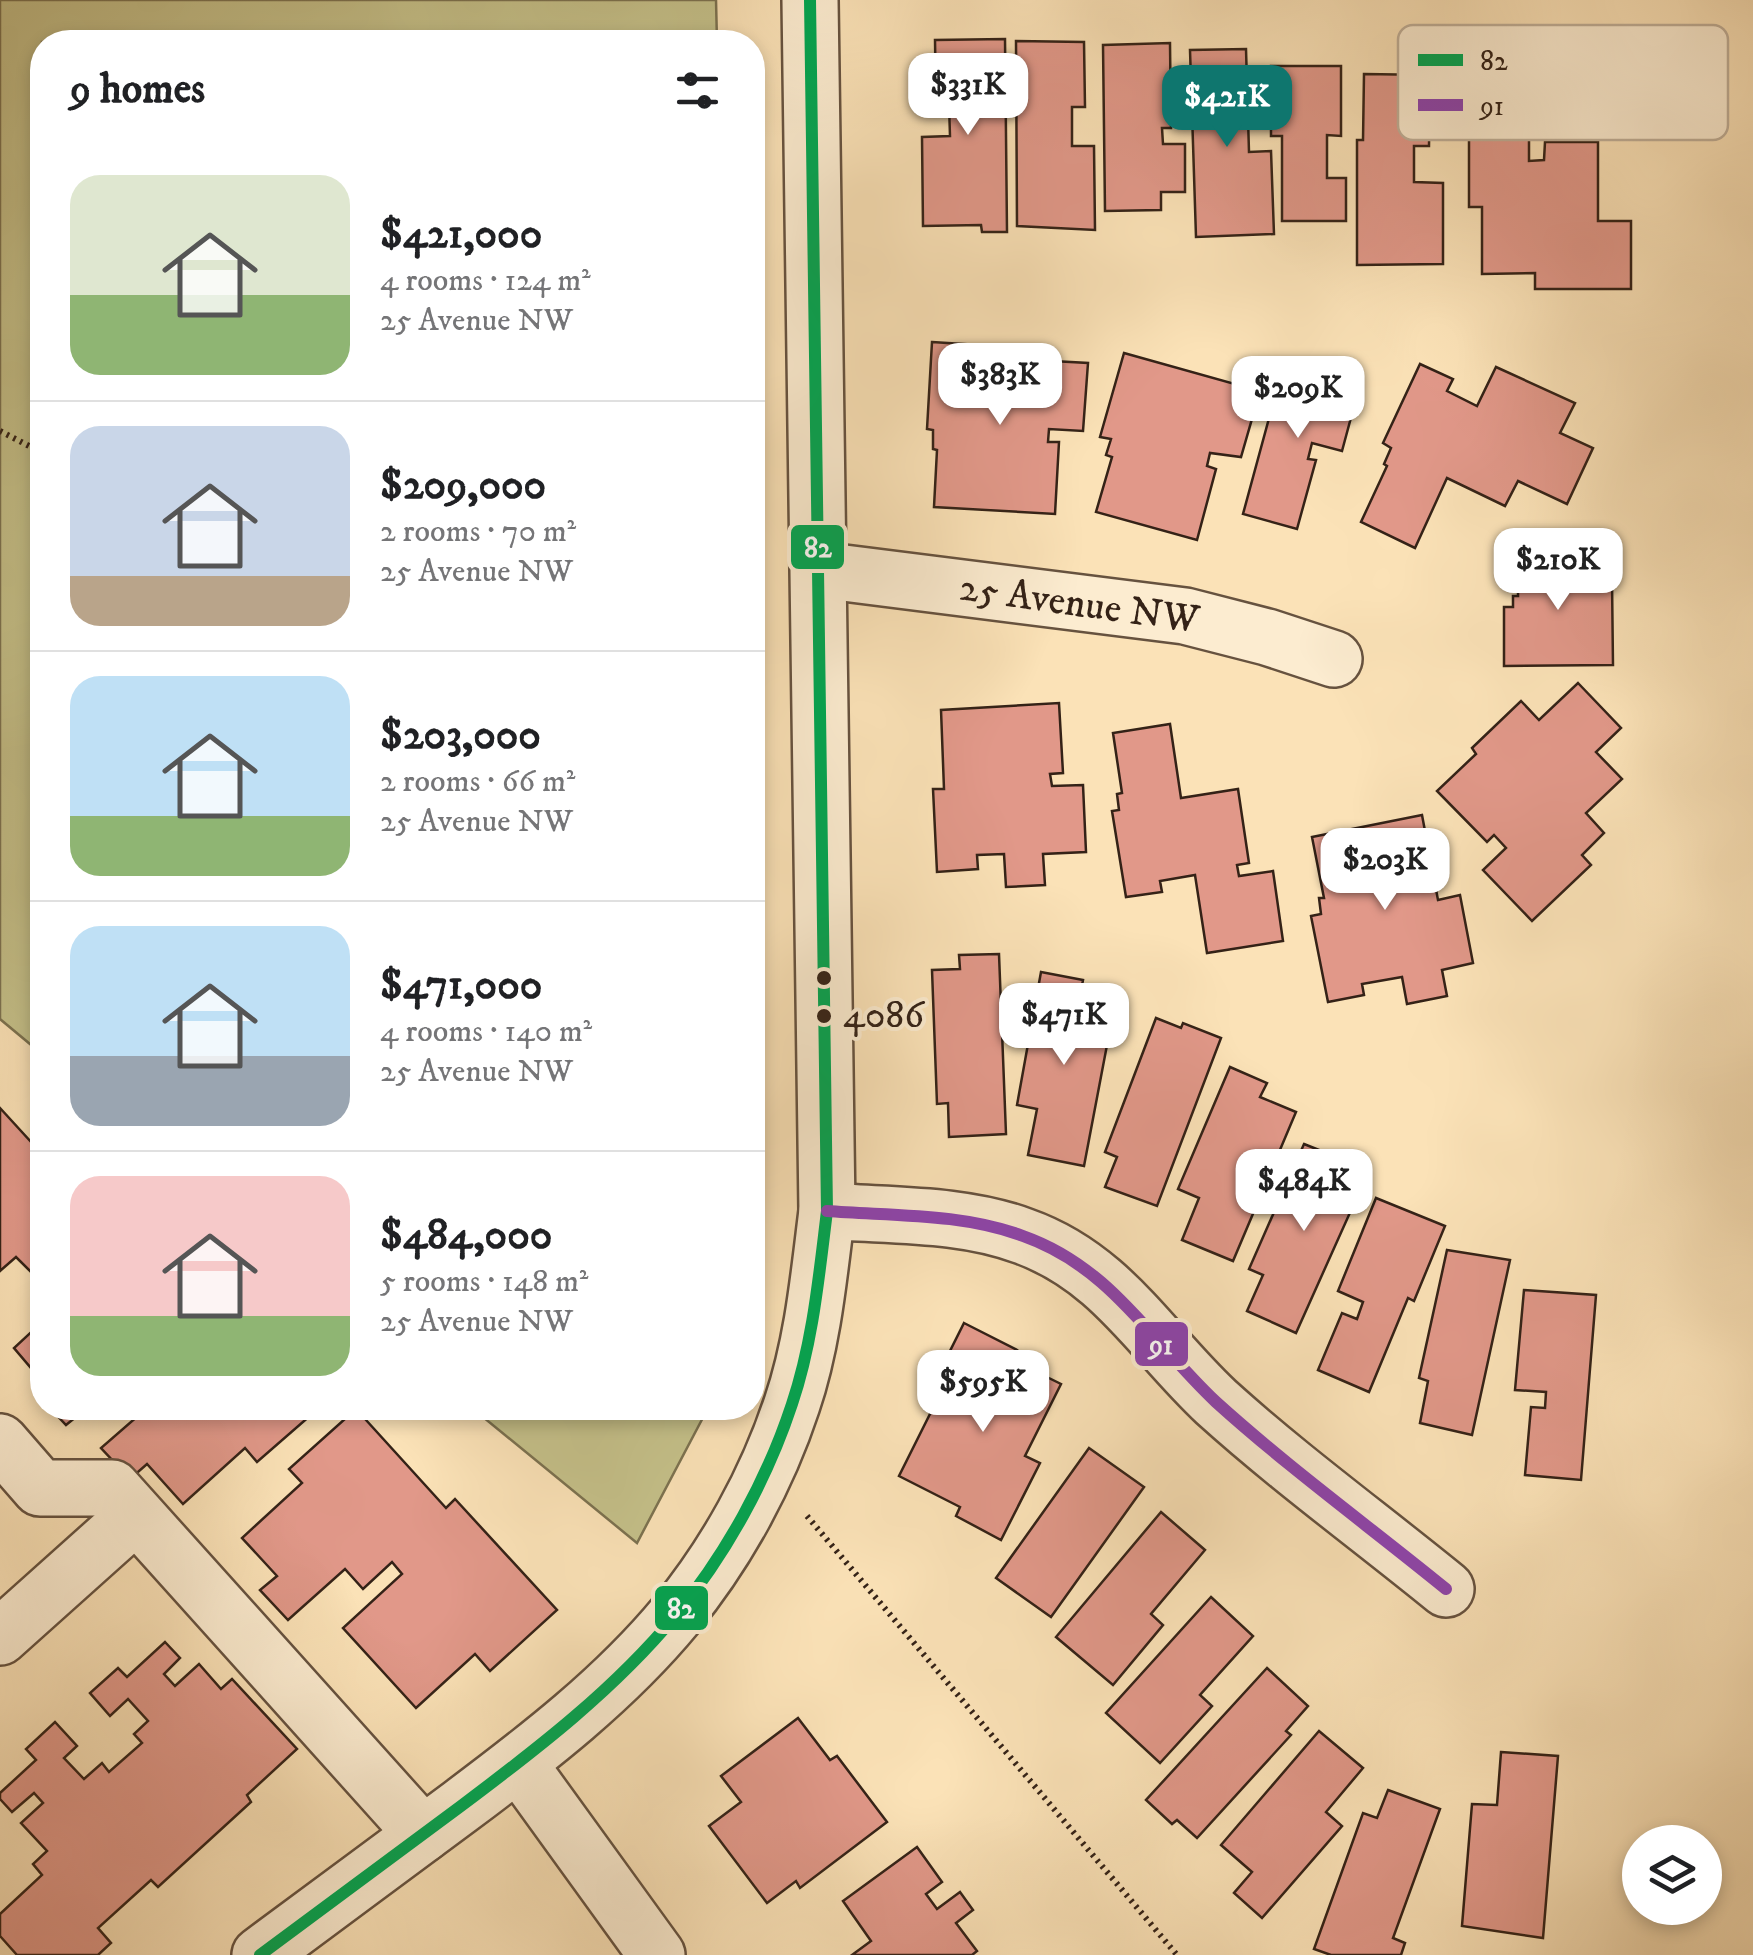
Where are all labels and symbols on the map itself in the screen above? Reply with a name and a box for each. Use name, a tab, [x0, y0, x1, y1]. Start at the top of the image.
legend	[1398, 25, 1728, 140]
text: 82	[1480, 44, 1508, 79]
pin: $331K	[898, 53, 1038, 138]
pin: $421K	[1157, 65, 1297, 150]
text: 91	[1478, 89, 1504, 124]
pin: $383K	[930, 343, 1070, 428]
pin: $209K	[1228, 356, 1368, 441]
line badge: 82	[789, 523, 846, 571]
pin: $210K	[1488, 528, 1628, 613]
text: 82	[804, 531, 832, 566]
street label: 25 Avenue NW	[956, 563, 1202, 647]
pin: $203K	[1315, 828, 1455, 913]
unlabelled marker	[814, 968, 834, 988]
pin: $471K	[994, 983, 1134, 1068]
place label: 4086	[843, 992, 925, 1040]
marker: 4086	[814, 1006, 834, 1026]
pin: $484K	[1234, 1149, 1374, 1234]
line badge: 91	[1133, 1320, 1190, 1368]
text: 91	[1147, 1328, 1173, 1363]
pin: $595K	[913, 1350, 1053, 1435]
line badge: 82	[653, 1584, 710, 1632]
text: 82	[667, 1592, 695, 1627]

